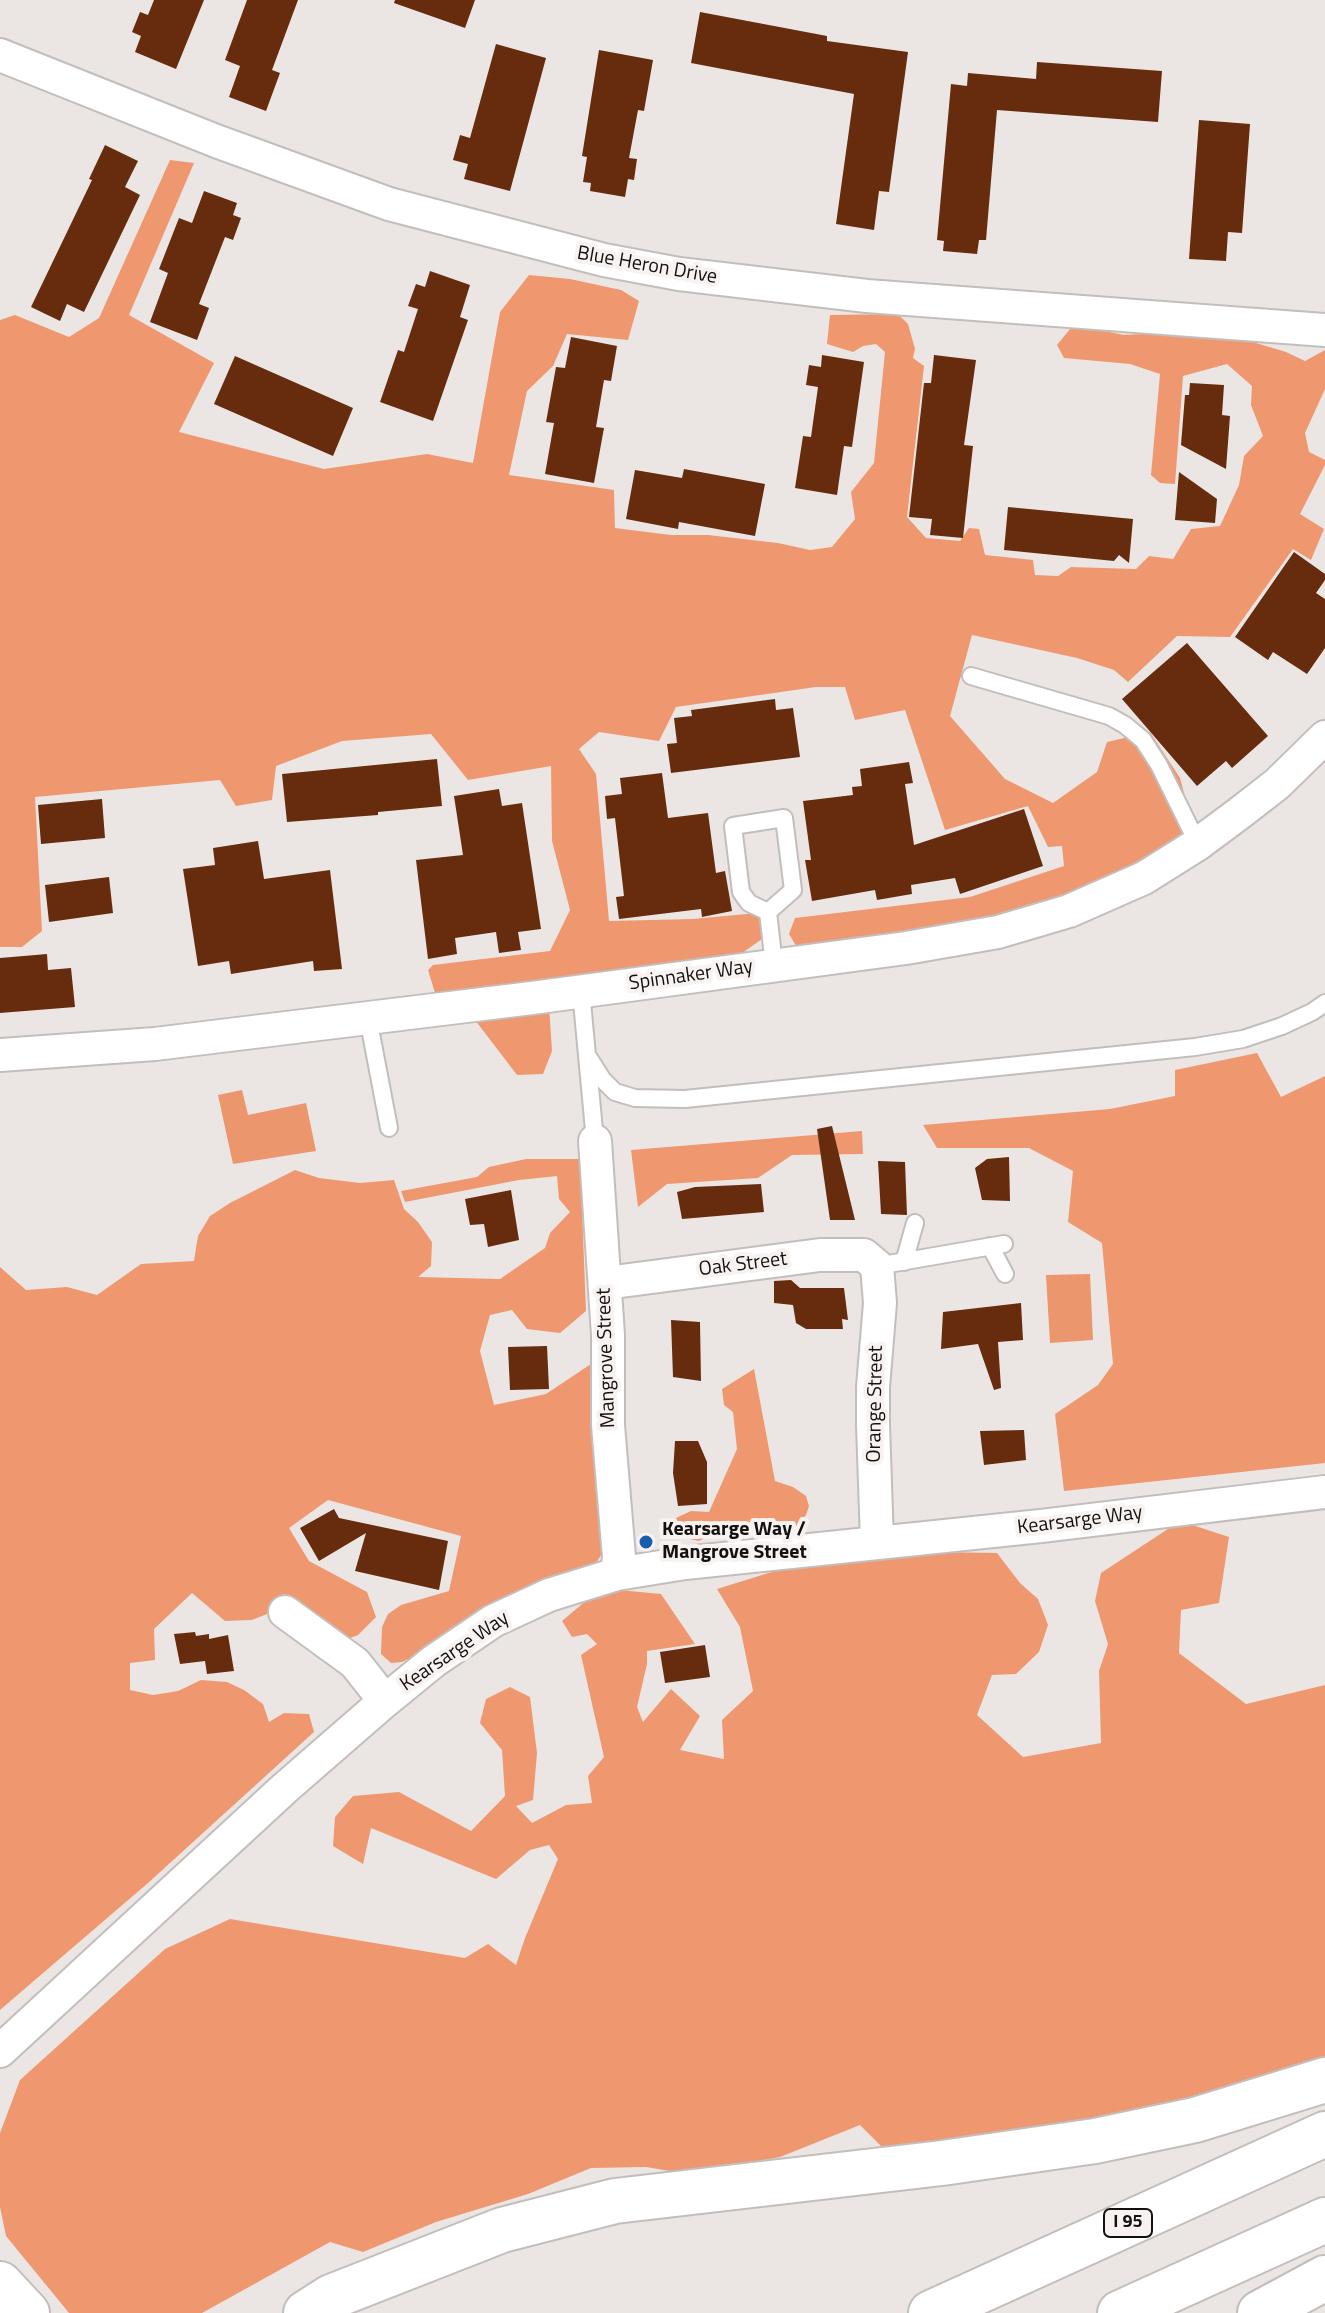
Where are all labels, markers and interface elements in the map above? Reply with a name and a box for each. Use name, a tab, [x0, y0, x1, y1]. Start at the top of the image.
street label: Blue Heron Drive	[575, 242, 719, 290]
street label: Spinnaker Way	[627, 955, 755, 997]
street label: Oak Street	[697, 1248, 789, 1282]
street label: Mangrove Street	[593, 1287, 621, 1429]
street label: Orange Street	[863, 1345, 889, 1463]
street label: Kearsarge Way	[1016, 1501, 1144, 1541]
place label: Kearsarge Way / Mangrove Street	[662, 1518, 807, 1565]
marker: Kearsarge Way / Mangrove Street	[637, 1533, 655, 1551]
street label: Kearsarge Way	[396, 1607, 514, 1697]
road number: I 95	[1104, 2209, 1152, 2237]

